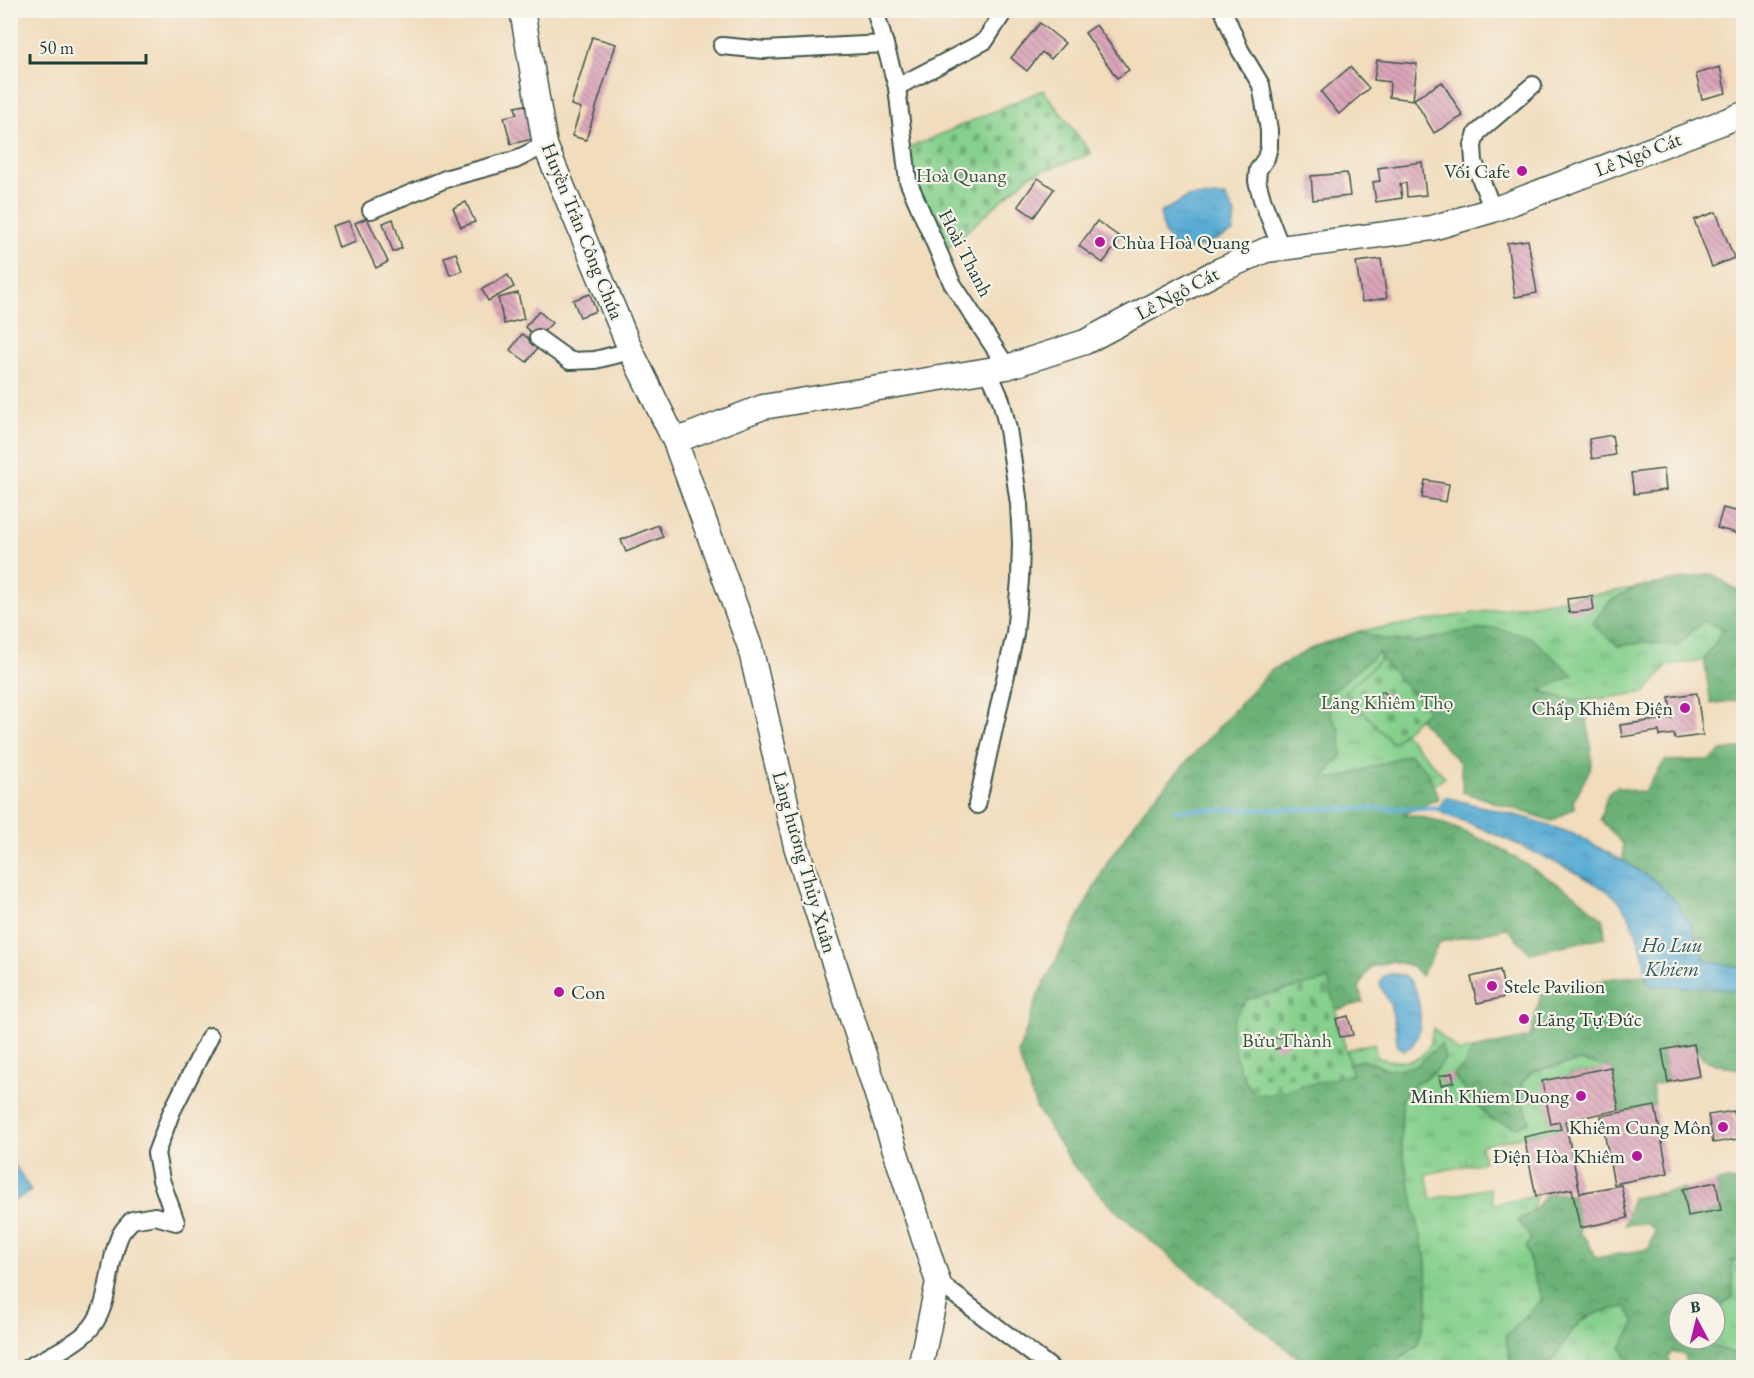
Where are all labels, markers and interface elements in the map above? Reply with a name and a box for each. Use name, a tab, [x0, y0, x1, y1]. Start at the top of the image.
scale bar	[30, 27, 146, 65]
text: 50 m	[39, 36, 74, 59]
street label: Lê Ngô Cát	[1591, 125, 1686, 182]
street label: Huyền Trân Công Chúa	[536, 139, 630, 323]
place label: Vối Cafe	[1444, 158, 1510, 184]
park label: Hoà Quang	[916, 162, 1007, 188]
marker: Vối Cafe	[1515, 164, 1529, 178]
street label: Hoài Thanh	[933, 205, 999, 301]
place label: Chùa Hoà Quang	[1112, 229, 1250, 255]
marker: Chùa Hoà Quang	[1093, 235, 1107, 249]
street label: Lê Ngô Cát	[1131, 260, 1224, 326]
park label: Lăng Khiêm Thọ	[1321, 689, 1453, 715]
place label: Chấp Khiêm Điện	[1532, 695, 1673, 721]
marker: Chấp Khiêm Điện	[1678, 701, 1692, 715]
street label: Làng hương Thủy Xuân	[767, 768, 844, 956]
water label: Ho Luu Khiem	[1640, 931, 1703, 982]
place label: Stele Pavilion	[1504, 973, 1606, 999]
place label: Con	[571, 979, 606, 1005]
marker: Stele Pavilion	[1485, 979, 1499, 993]
marker: Con	[552, 985, 566, 999]
place label: Lăng Tự Đức	[1536, 1006, 1642, 1032]
marker: Lăng Tự Đức	[1517, 1012, 1531, 1026]
park label: Bửu Thành	[1242, 1027, 1332, 1053]
place label: Minh Khiem Duong	[1410, 1083, 1569, 1109]
marker: Minh Khiem Duong	[1574, 1089, 1588, 1103]
place label: Khiêm Cung Môn	[1569, 1114, 1711, 1140]
marker: Khiêm Cung Môn	[1716, 1120, 1730, 1134]
place label: Điện Hòa Khiêm	[1493, 1143, 1625, 1169]
marker: Điện Hòa Khiêm	[1630, 1149, 1644, 1163]
north arrow	[1667, 1291, 1727, 1351]
text: B	[1689, 1296, 1701, 1318]

